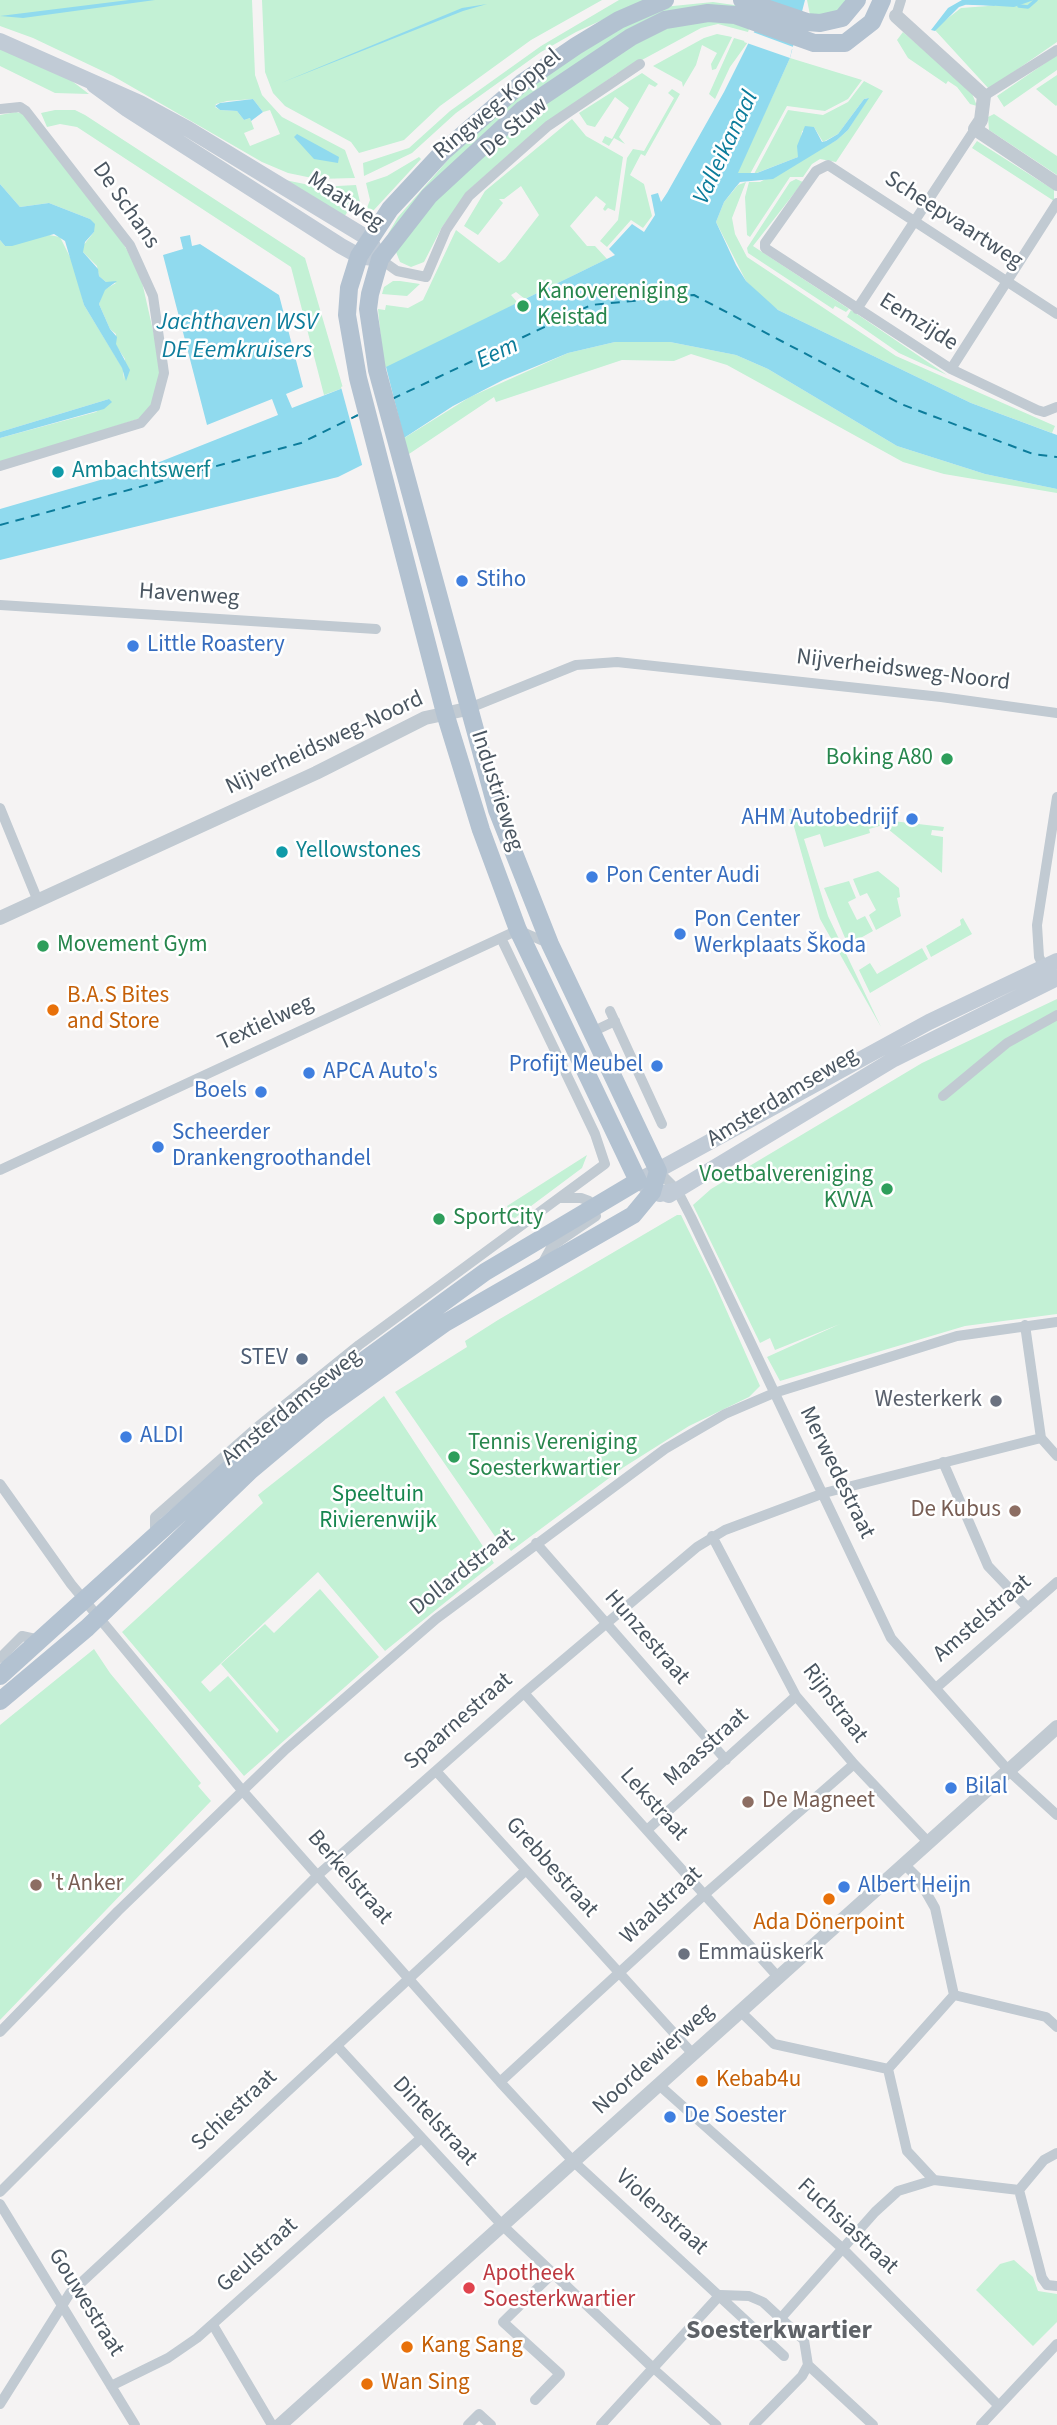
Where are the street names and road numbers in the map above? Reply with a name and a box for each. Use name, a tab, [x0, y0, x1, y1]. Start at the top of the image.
street label: Ringweg-Koppel	[429, 44, 567, 166]
street label: De Stuw	[476, 92, 554, 164]
street label: De Schans	[85, 157, 165, 255]
street label: Maatweg	[301, 166, 389, 238]
street label: Scheepvaartweg	[879, 166, 1027, 276]
street label: Eemzijde	[874, 288, 962, 358]
street label: Havenweg	[138, 579, 240, 613]
street label: Nijverheidsweg-Noord	[795, 644, 1011, 698]
street label: Nijverheidsweg-Noord	[222, 686, 428, 802]
street label: Industrieweg	[464, 727, 528, 855]
street label: Textielweg	[214, 990, 318, 1058]
street label: Amsterdamseweg	[703, 1042, 863, 1154]
street label: Amsterdamseweg	[217, 1343, 367, 1473]
street label: Merwedestraat	[792, 1402, 880, 1544]
street label: Dollardstraat	[405, 1523, 521, 1623]
street label: Amstelstraat	[928, 1569, 1038, 1669]
street label: Hunzestraat	[598, 1585, 694, 1691]
street label: Rijnstraat	[795, 1659, 873, 1749]
street label: Spaarnestraat	[399, 1667, 519, 1777]
street label: Maasstraat	[659, 1703, 755, 1793]
street label: Lekstraat	[613, 1763, 693, 1847]
street label: Grebbestraat	[499, 1812, 603, 1924]
street label: Berkelstraat	[300, 1825, 398, 1931]
street label: Waalstraat	[615, 1861, 709, 1951]
street label: Noordewierweg	[588, 1999, 720, 2121]
street label: Schiestraat	[186, 2064, 284, 2158]
street label: Dintelstraat	[386, 2072, 482, 2172]
street label: Violenstraat	[609, 2164, 713, 2262]
street label: Fuchsiastraat	[791, 2173, 903, 2281]
street label: Geulstraat	[212, 2213, 304, 2299]
street label: Gouwestraat	[41, 2244, 129, 2362]

